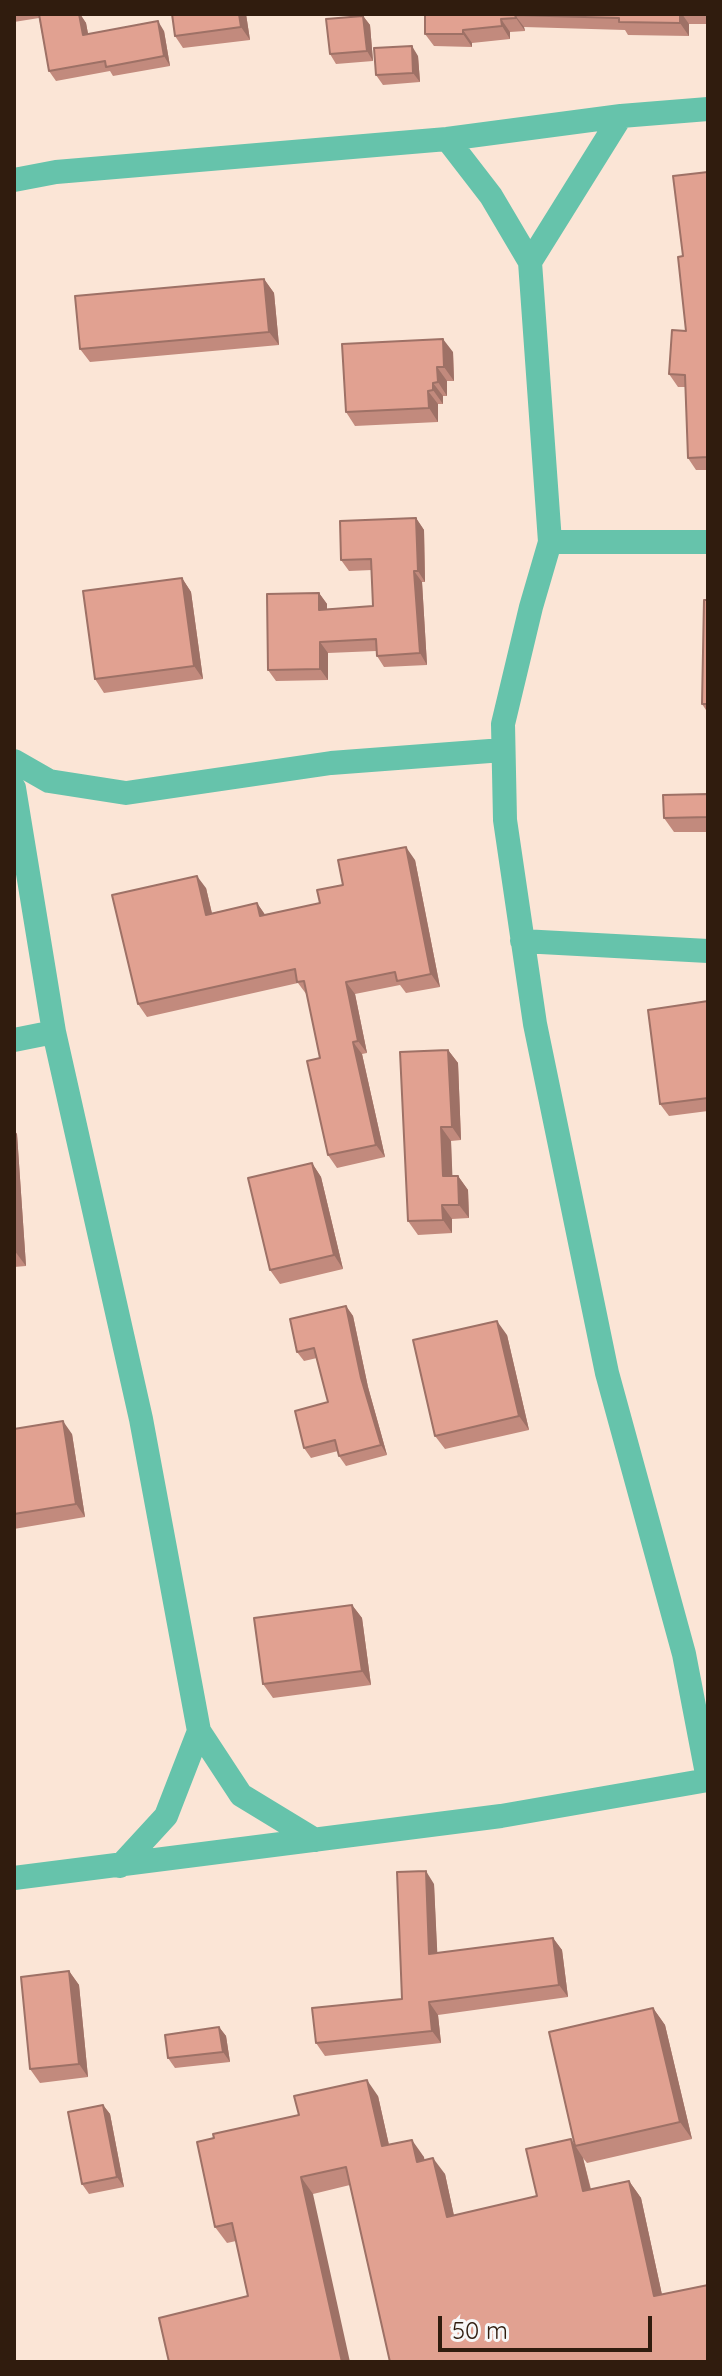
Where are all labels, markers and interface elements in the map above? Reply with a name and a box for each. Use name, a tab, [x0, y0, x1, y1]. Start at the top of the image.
scale bar	[442, 2300, 656, 2350]
text: 50 m	[452, 2315, 508, 2345]

